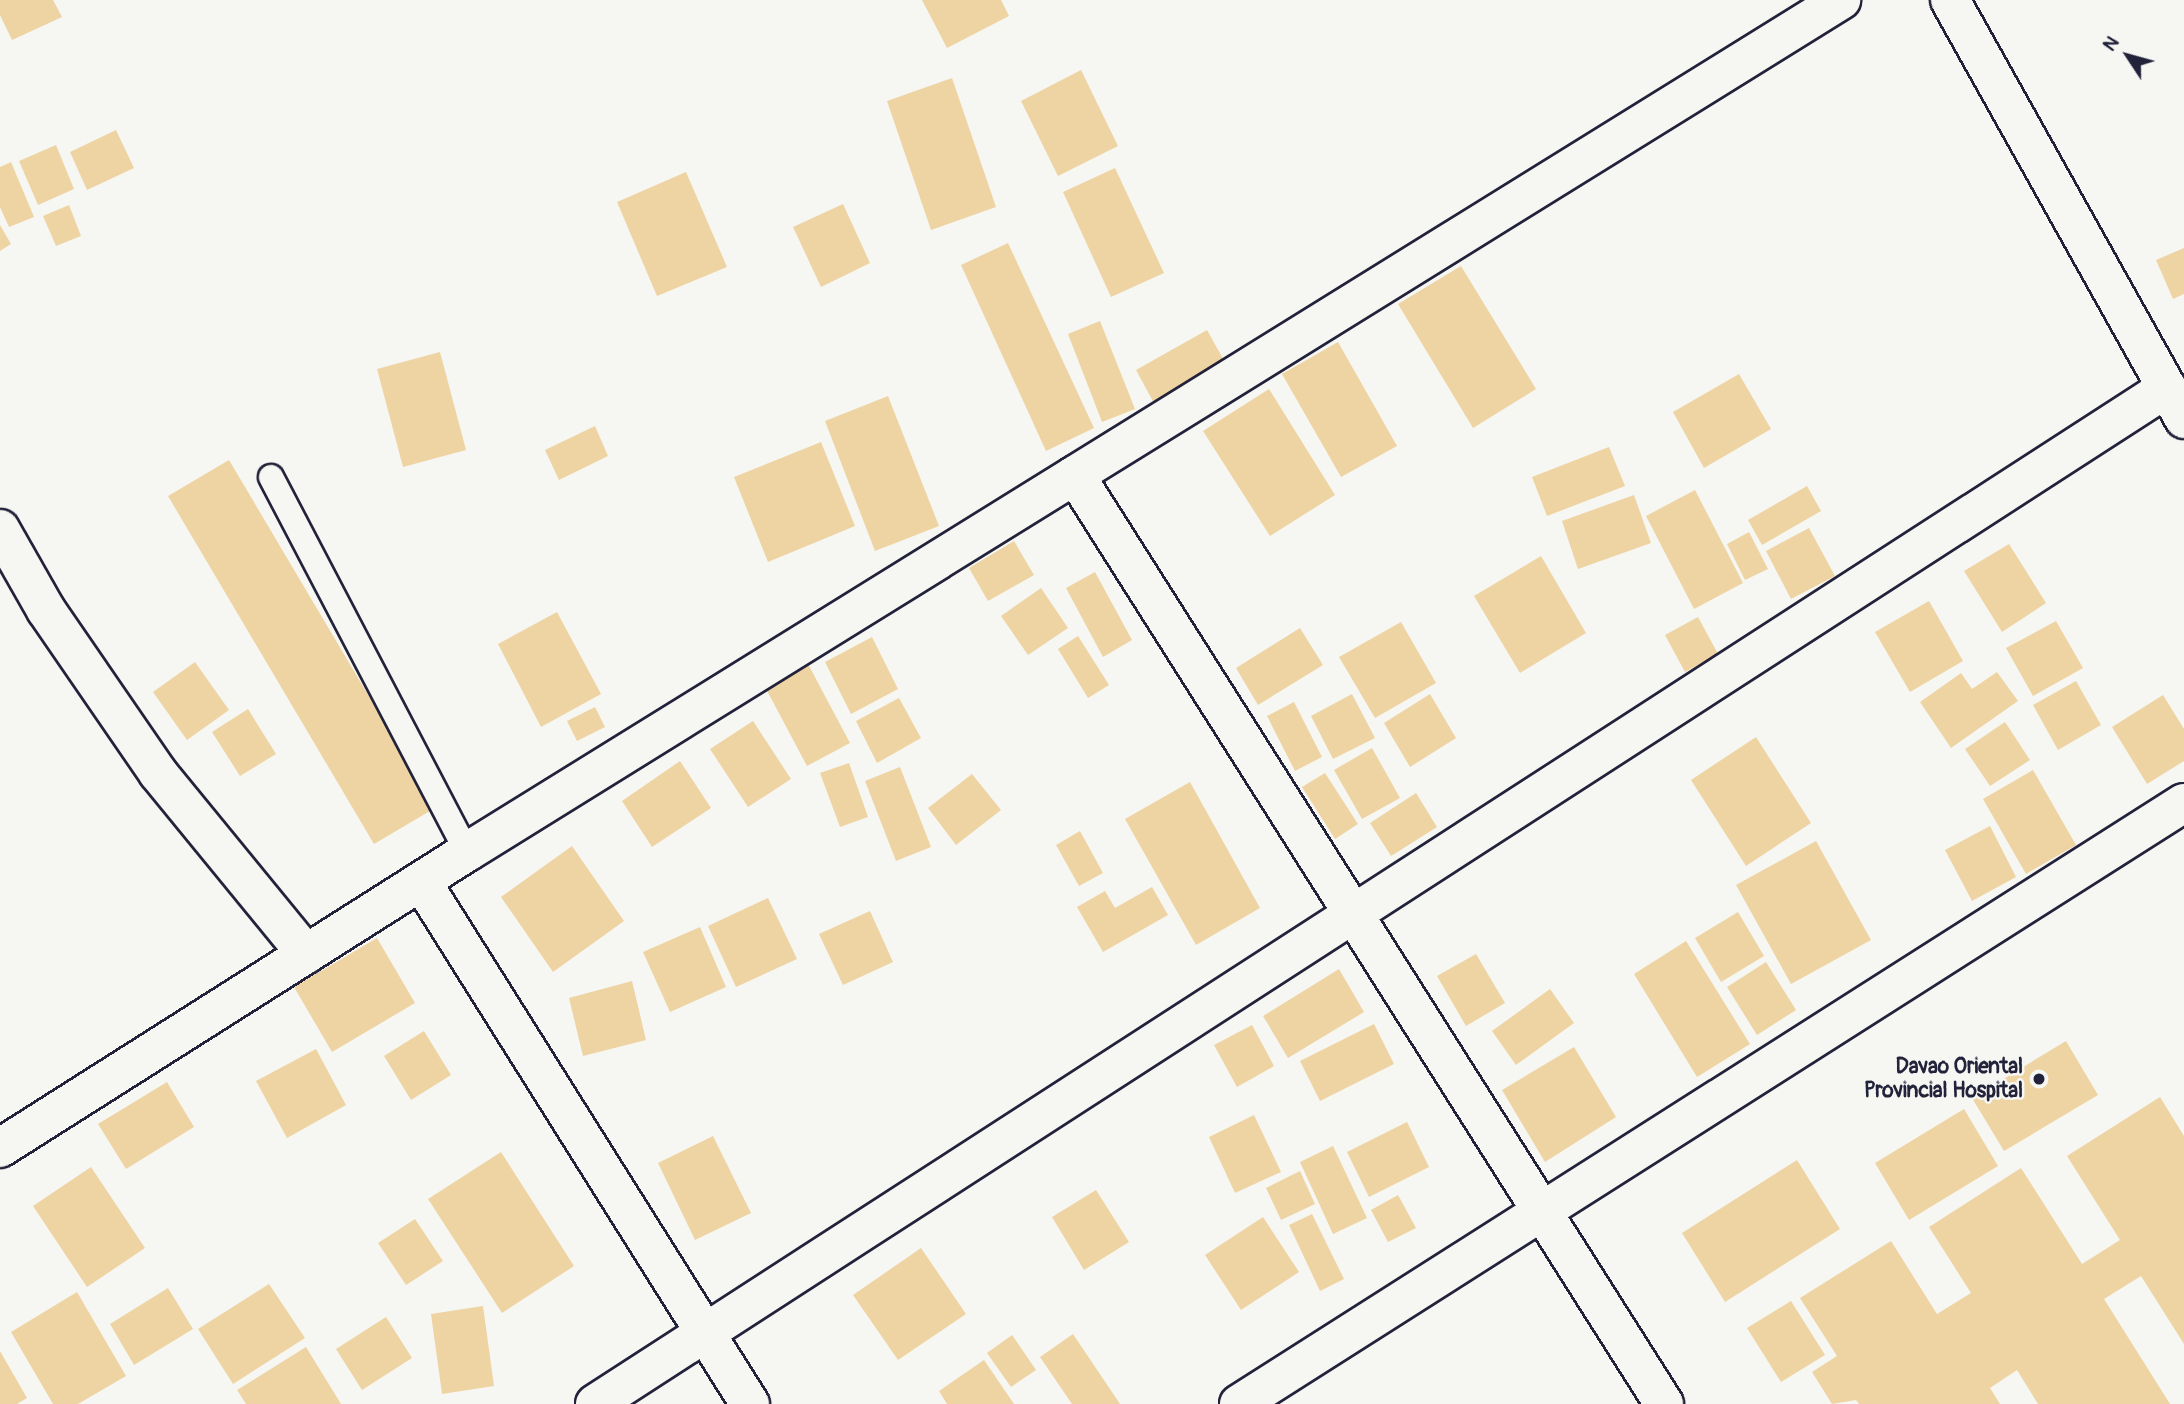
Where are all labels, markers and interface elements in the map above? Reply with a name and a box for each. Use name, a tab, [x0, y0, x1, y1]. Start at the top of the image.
north arrow	[2093, 21, 2163, 91]
text: N	[2098, 31, 2124, 56]
place label: Davao Oriental Provincial Hospital	[1864, 1054, 2023, 1104]
marker: Davao Oriental Provincial Hospital	[2029, 1069, 2049, 1089]

